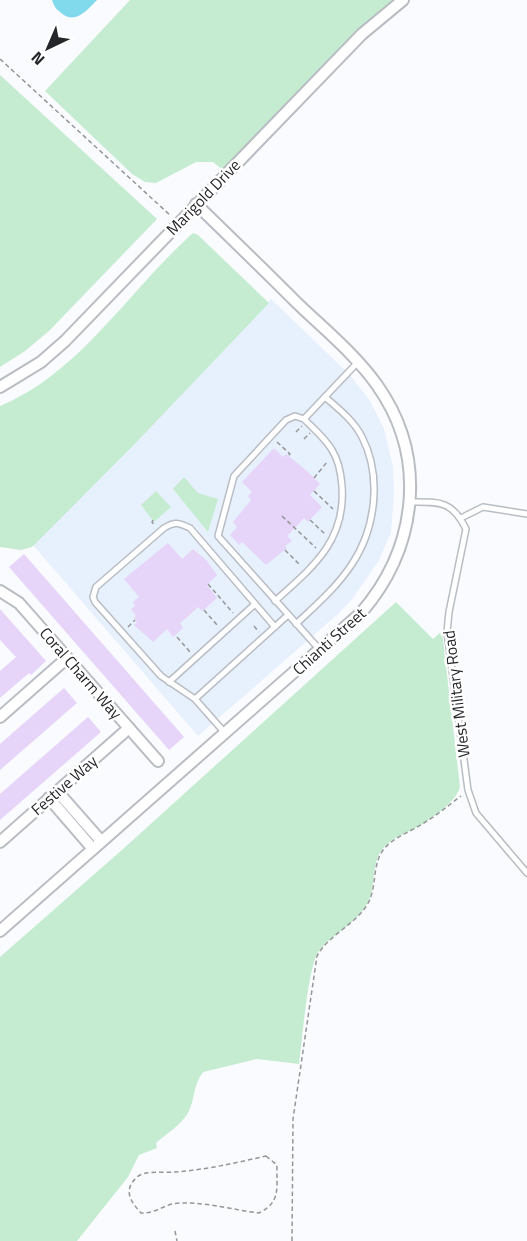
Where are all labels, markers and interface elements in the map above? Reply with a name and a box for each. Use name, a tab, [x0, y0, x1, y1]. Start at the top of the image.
north arrow	[18, 18, 78, 78]
text: N	[25, 46, 50, 71]
street label: Marigold Drive	[160, 153, 246, 241]
street label: Chianti Street	[287, 601, 371, 680]
street label: Coral Charm Way	[34, 622, 128, 725]
street label: West Military Road	[436, 629, 476, 759]
street label: Festive Way	[25, 749, 103, 821]

